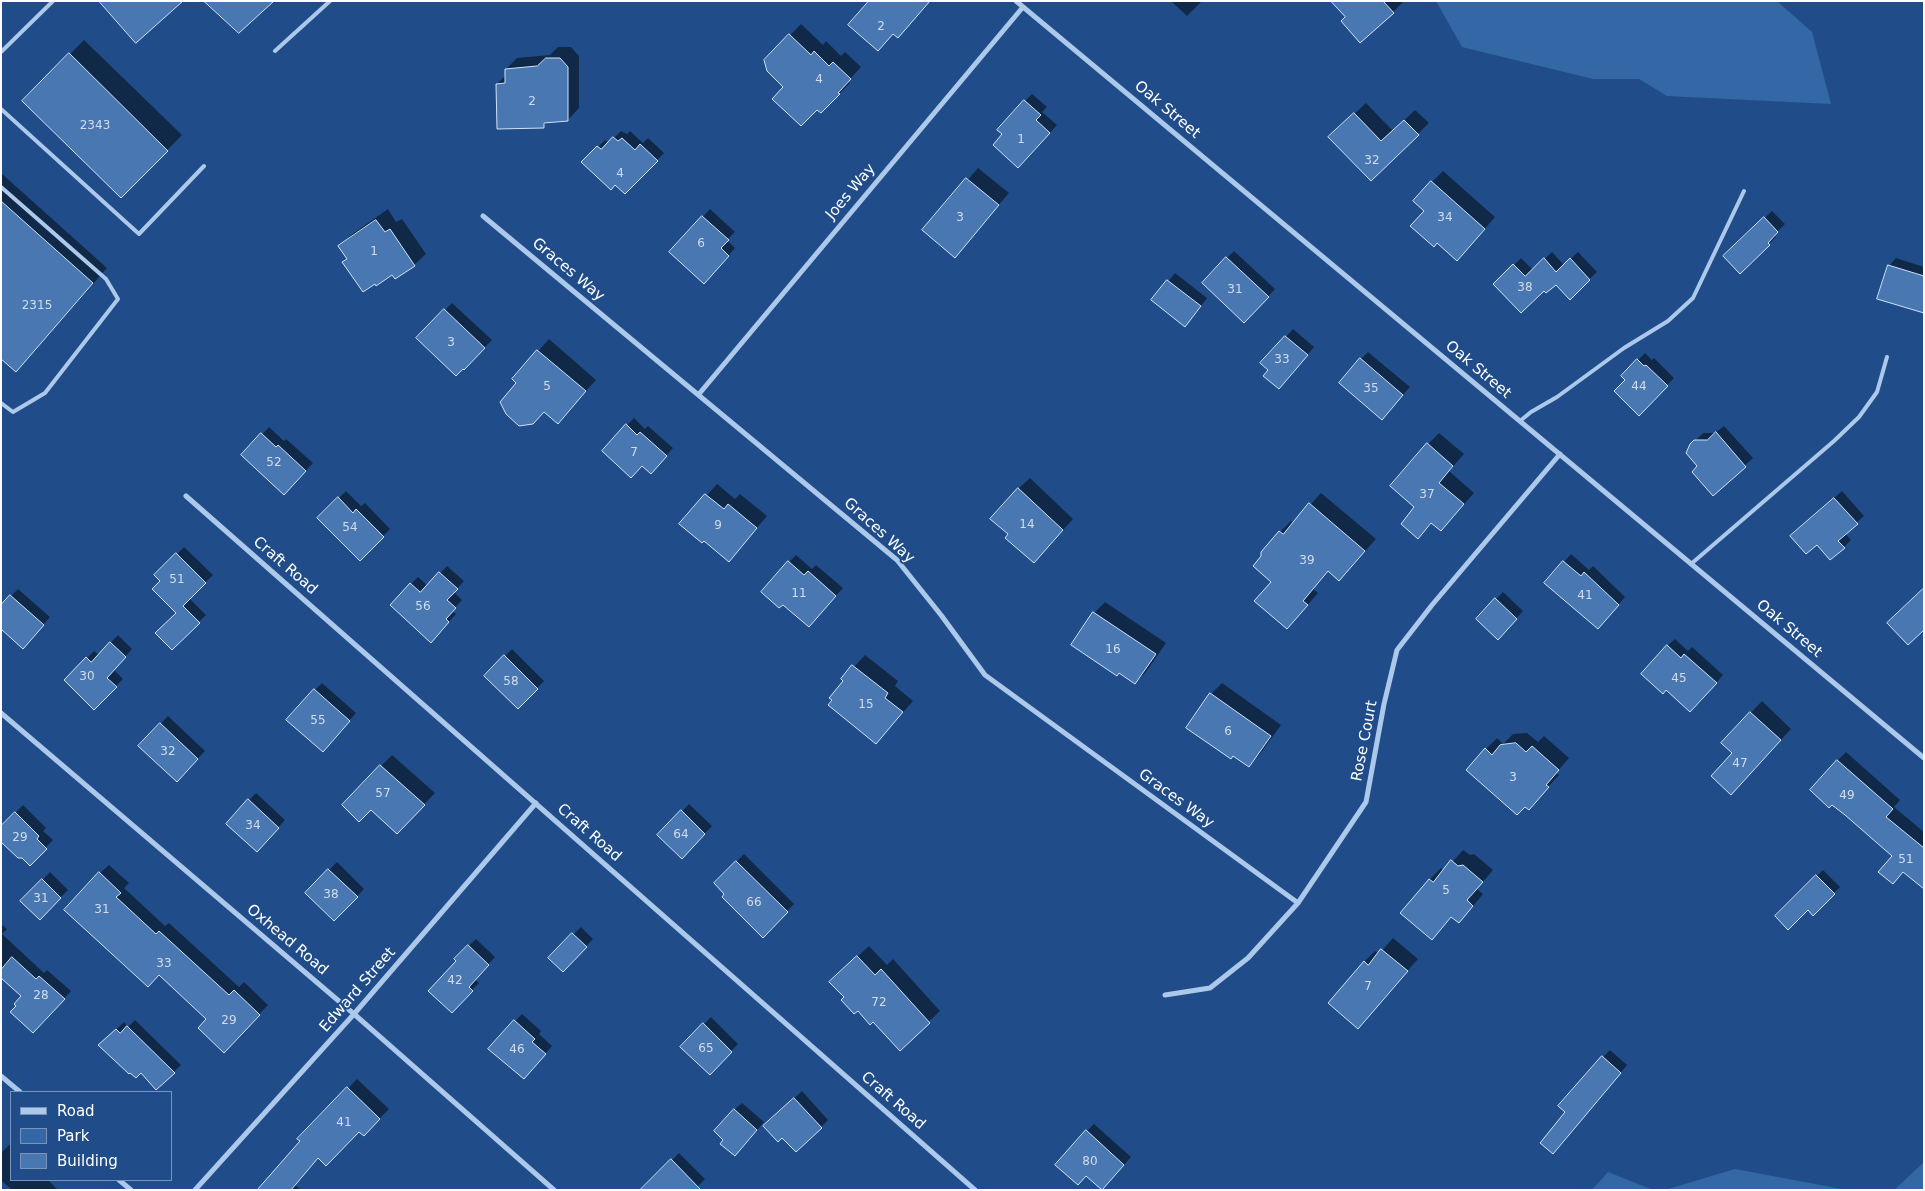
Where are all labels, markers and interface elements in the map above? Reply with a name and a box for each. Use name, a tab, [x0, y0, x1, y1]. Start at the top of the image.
house number: 2	[877, 20, 885, 34]
house number: 4	[815, 73, 823, 87]
street label: Oak Street	[1131, 77, 1203, 143]
house number: 2	[528, 95, 536, 109]
house number: 2343	[80, 119, 110, 133]
house number: 1	[1017, 133, 1025, 147]
house number: 32	[1364, 154, 1380, 168]
street label: Joes Way	[822, 160, 880, 224]
house number: 4	[616, 167, 624, 181]
house number: 3	[956, 211, 964, 225]
house number: 34	[1437, 211, 1453, 225]
street label: Graces Way	[528, 235, 608, 305]
house number: 6	[697, 237, 705, 251]
house number: 1	[370, 245, 378, 259]
house number: 38	[1517, 281, 1533, 295]
house number: 31	[1227, 283, 1243, 297]
house number: 2315	[22, 299, 52, 313]
house number: 3	[447, 336, 455, 350]
street label: Oak Street	[1442, 337, 1514, 403]
house number: 33	[1274, 353, 1290, 367]
house number: 5	[543, 380, 551, 394]
house number: 44	[1631, 380, 1647, 394]
house number: 35	[1363, 382, 1379, 396]
house number: 7	[630, 446, 638, 460]
house number: 52	[266, 456, 282, 470]
house number: 37	[1419, 488, 1435, 502]
street label: Graces Way	[840, 495, 918, 567]
house number: 14	[1019, 518, 1035, 532]
house number: 9	[714, 519, 722, 533]
house number: 54	[342, 521, 358, 535]
street label: Craft Road	[249, 533, 321, 599]
house number: 39	[1299, 554, 1315, 568]
house number: 51	[169, 573, 185, 587]
house number: 11	[791, 587, 807, 601]
house number: 41	[1577, 589, 1593, 603]
street label: Oak Street	[1753, 596, 1825, 662]
house number: 56	[415, 600, 431, 614]
house number: 16	[1105, 643, 1121, 657]
house number: 30	[79, 670, 95, 684]
house number: 45	[1671, 672, 1687, 686]
house number: 58	[503, 675, 519, 689]
house number: 15	[858, 698, 874, 712]
street label: Rose Court	[1348, 699, 1382, 783]
house number: 55	[310, 714, 326, 728]
house number: 6	[1224, 725, 1232, 739]
house number: 32	[160, 745, 176, 759]
house number: 47	[1732, 757, 1748, 771]
street label: Graces Way	[1135, 766, 1217, 832]
house number: 3	[1509, 771, 1517, 785]
house number: 57	[375, 787, 391, 801]
house number: 49	[1839, 789, 1855, 803]
street label: Craft Road	[553, 800, 625, 866]
house number: 34	[245, 819, 261, 833]
house number: 64	[673, 828, 689, 842]
house number: 29	[12, 831, 28, 845]
house number: 51	[1898, 853, 1914, 867]
house number: 5	[1442, 884, 1450, 898]
house number: 38	[323, 888, 339, 902]
house number: 31	[33, 892, 49, 906]
house number: 66	[746, 896, 762, 910]
street label: Oxhead Road	[243, 901, 331, 979]
house number: 31	[94, 903, 110, 917]
street label: Edward Street	[316, 944, 400, 1036]
house number: 33	[156, 957, 172, 971]
house number: 42	[447, 974, 463, 988]
house number: 7	[1364, 980, 1372, 994]
house number: 28	[33, 989, 49, 1003]
house number: 72	[871, 996, 887, 1010]
house number: 29	[221, 1014, 237, 1028]
house number: 65	[698, 1042, 714, 1056]
house number: 46	[509, 1043, 525, 1057]
street label: Craft Road	[857, 1068, 929, 1134]
legend	[10, 1091, 172, 1181]
text: Road	[57, 1102, 95, 1120]
house number: 41	[336, 1116, 352, 1130]
text: Park	[57, 1127, 89, 1145]
text: Building	[57, 1152, 118, 1170]
house number: 80	[1082, 1155, 1098, 1169]

